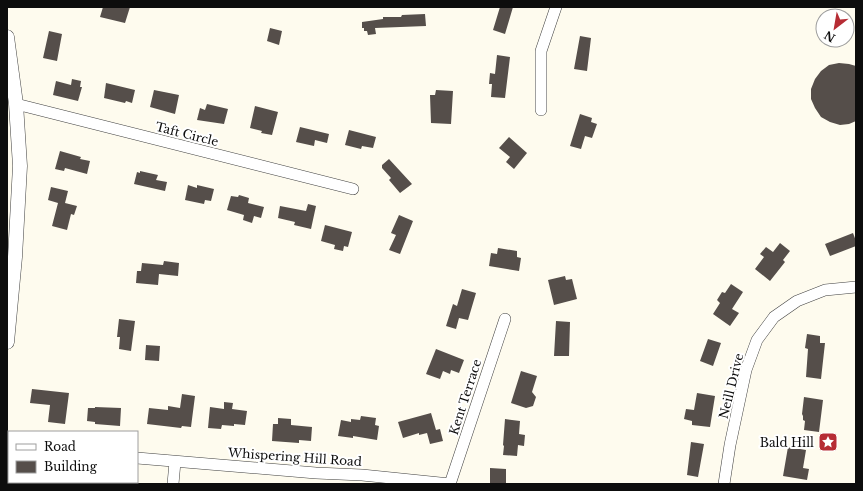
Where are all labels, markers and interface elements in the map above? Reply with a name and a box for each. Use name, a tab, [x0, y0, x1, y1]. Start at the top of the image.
north arrow	[815, 8, 855, 48]
text: N	[821, 28, 838, 45]
street label: Taft Circle	[154, 119, 220, 149]
street label: Neill Drive	[716, 352, 746, 420]
street label: Kent Terrace	[446, 357, 484, 437]
legend	[8, 431, 138, 483]
place icon: Bald Hill	[817, 431, 839, 453]
place label: Bald Hill	[760, 435, 814, 450]
text: Road	[44, 439, 76, 454]
street label: Whispering Hill Road	[227, 445, 362, 469]
text: Building	[44, 459, 98, 474]

